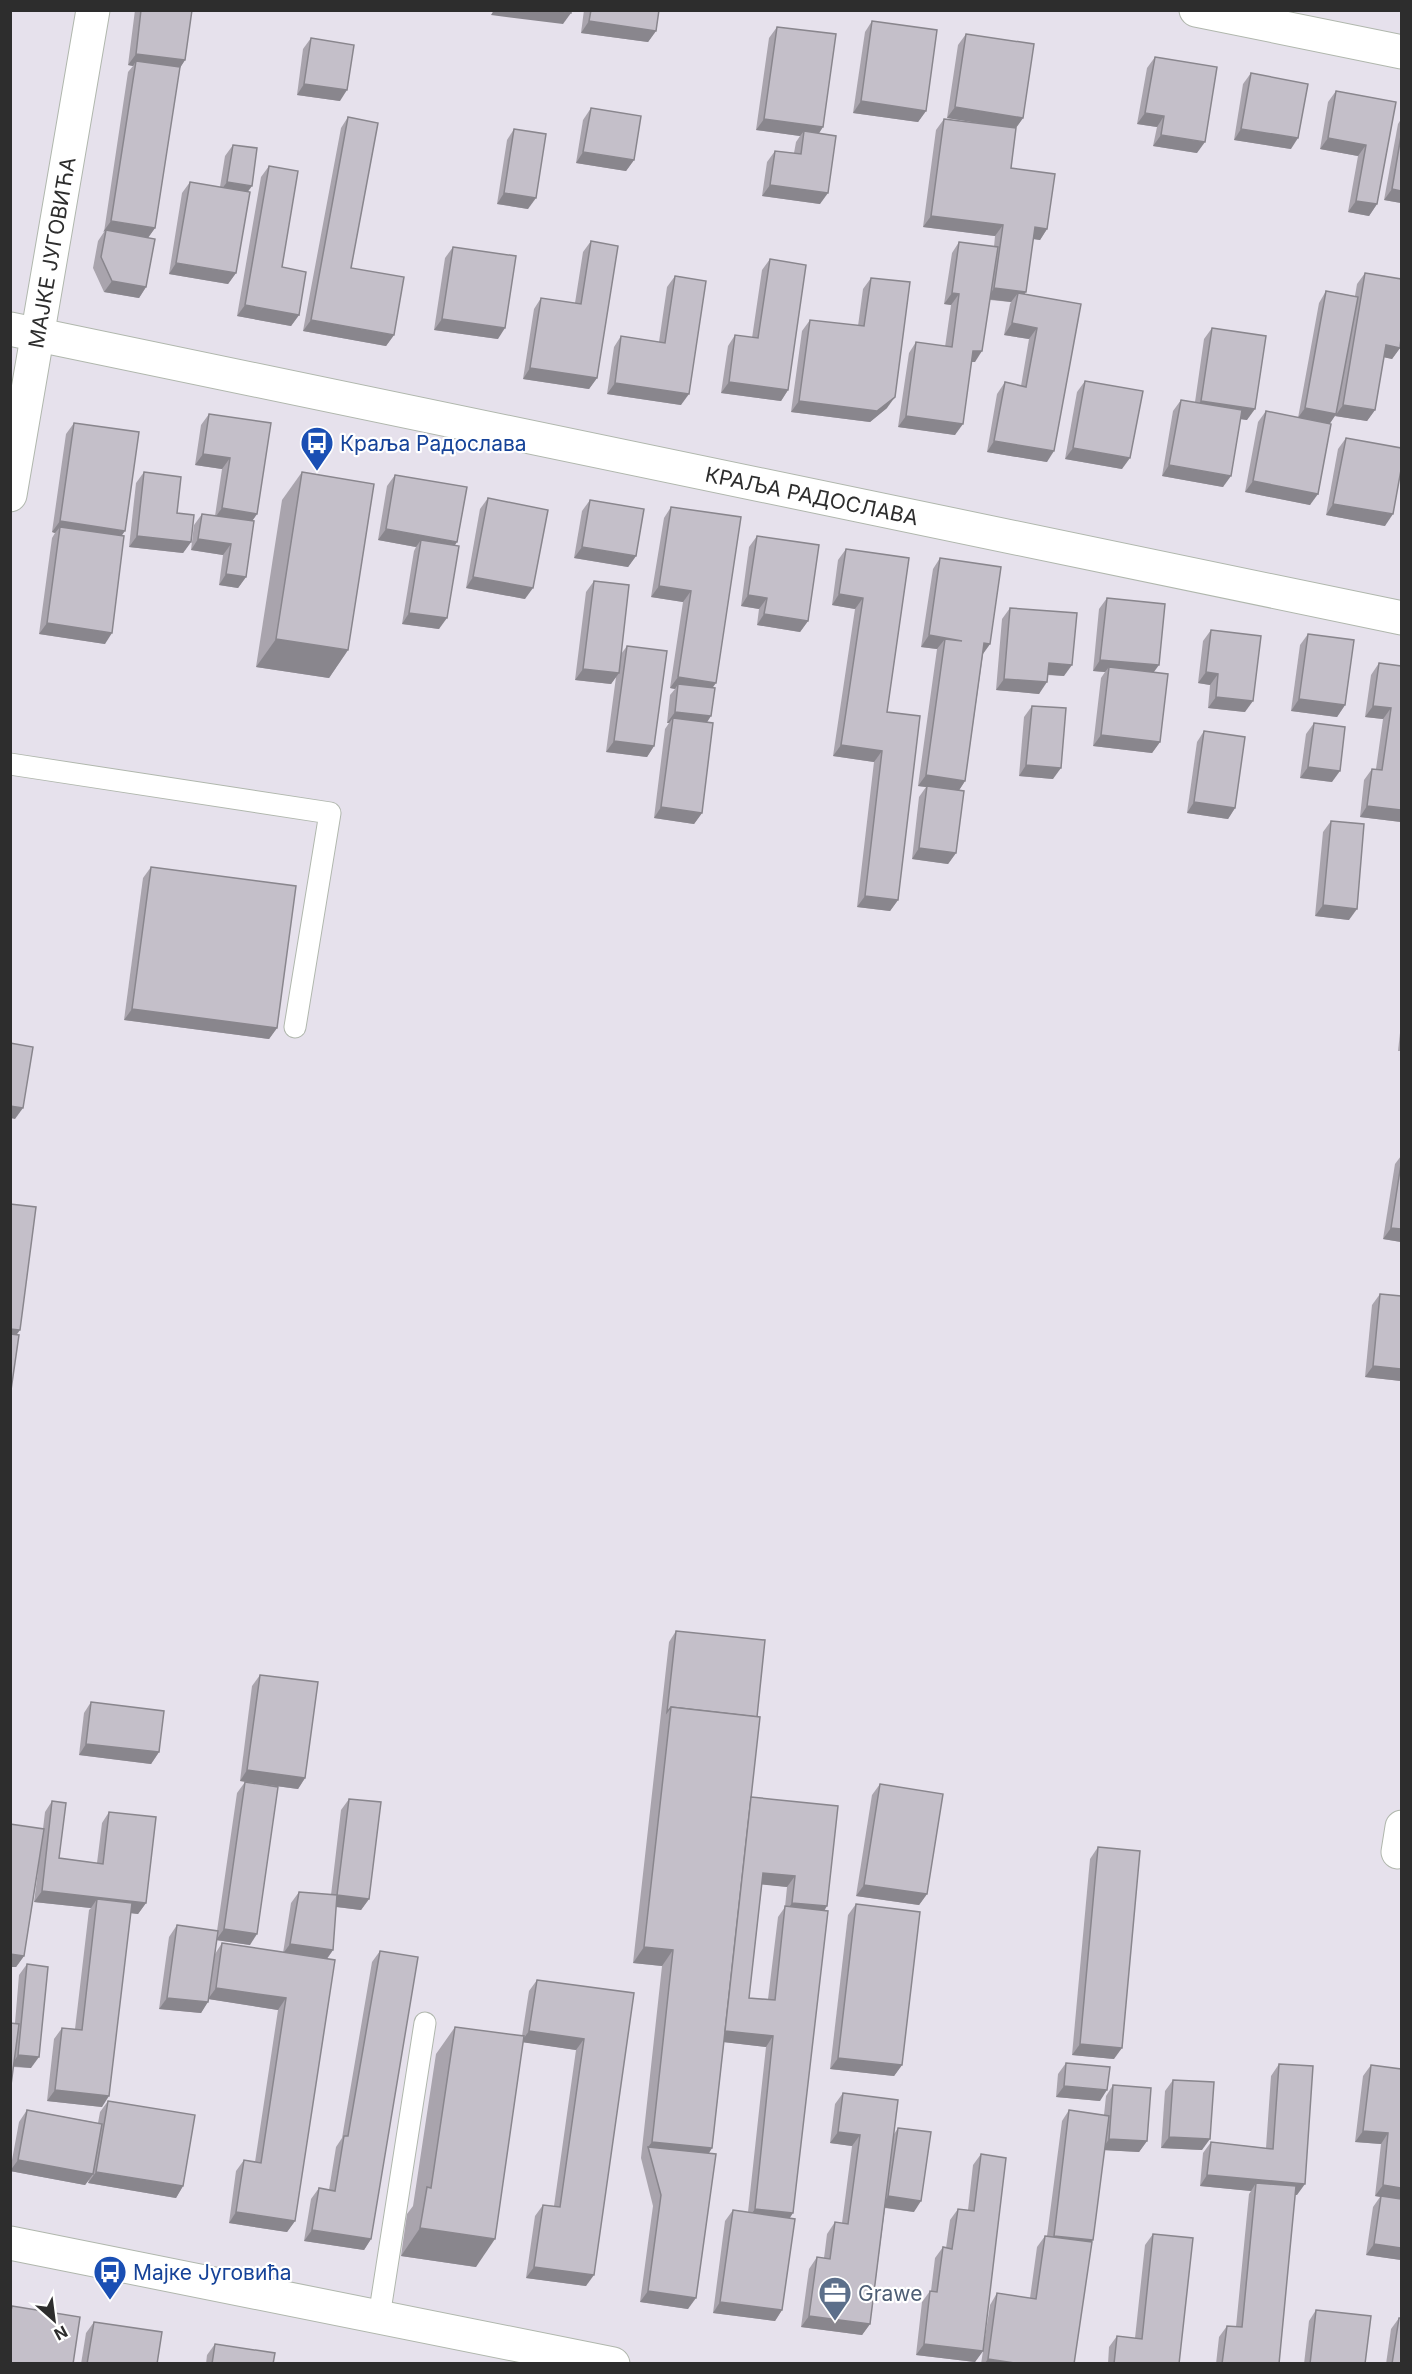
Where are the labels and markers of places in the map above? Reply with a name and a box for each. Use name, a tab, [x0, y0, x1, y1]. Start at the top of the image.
bus stop icon: Краља Радослава	[299, 425, 335, 472]
place label: Краља Радослава	[340, 431, 527, 456]
bus stop icon: Мајке Југовића	[92, 2254, 128, 2301]
place label: Мајке Југовића	[133, 2260, 292, 2285]
office icon: Grawe	[817, 2275, 853, 2322]
place label: Grawe	[858, 2281, 922, 2306]

